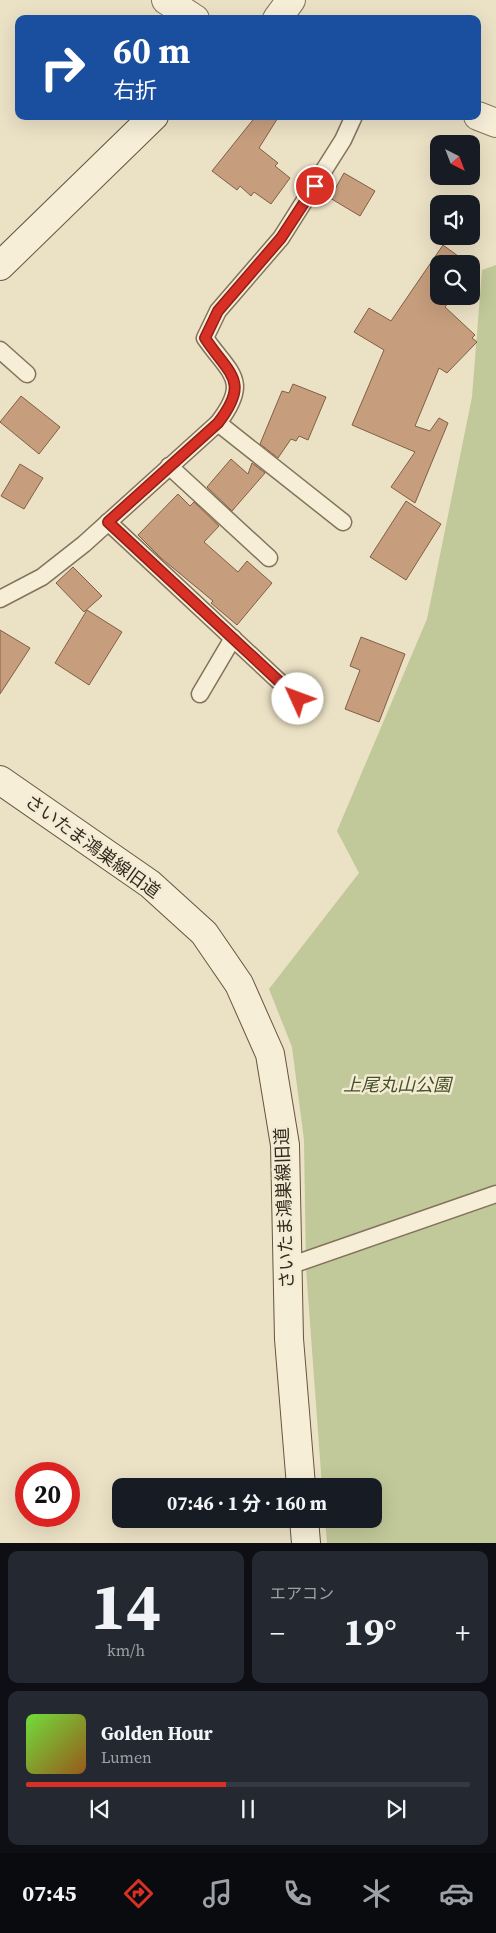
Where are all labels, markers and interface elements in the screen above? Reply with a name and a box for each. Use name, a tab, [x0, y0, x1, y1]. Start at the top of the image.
text: 60 m	[113, 27, 190, 75]
icon: right	[30, 35, 95, 100]
text: 右折	[113, 75, 157, 105]
north arrow	[430, 135, 480, 185]
map controls	[430, 135, 480, 305]
pin	[294, 165, 336, 207]
icon: arrive	[301, 172, 329, 200]
button: sound	[430, 195, 480, 245]
button: search	[430, 255, 480, 305]
position arrow	[271, 672, 323, 724]
street label: さいたま鴻巣線旧道	[20, 788, 166, 904]
park label: 上尾丸山公園	[343, 1072, 454, 1097]
street label: さいたま鴻巣線旧道	[269, 1127, 299, 1289]
speed limit sign: 20	[15, 1462, 80, 1527]
text: 07:46 · 1 分 · 160 m	[167, 1490, 327, 1516]
text: 14	[91, 1562, 161, 1651]
text: エアコン	[270, 1582, 334, 1604]
text: 19°	[343, 1606, 397, 1658]
text: −	[270, 1614, 285, 1652]
text: +	[455, 1614, 470, 1652]
text: km/h	[107, 1639, 145, 1661]
text: Golden Hour	[101, 1720, 213, 1746]
text: Lumen	[101, 1746, 152, 1768]
icon: previous	[86, 1795, 114, 1823]
icon: pause	[234, 1795, 262, 1823]
icon: next	[382, 1795, 410, 1823]
icon: directions	[121, 1876, 156, 1911]
icon: music	[200, 1876, 235, 1911]
icon: phone	[280, 1876, 315, 1911]
icon: climate	[359, 1876, 394, 1911]
icon: car	[439, 1876, 474, 1911]
text: 07:45	[22, 1878, 77, 1908]

